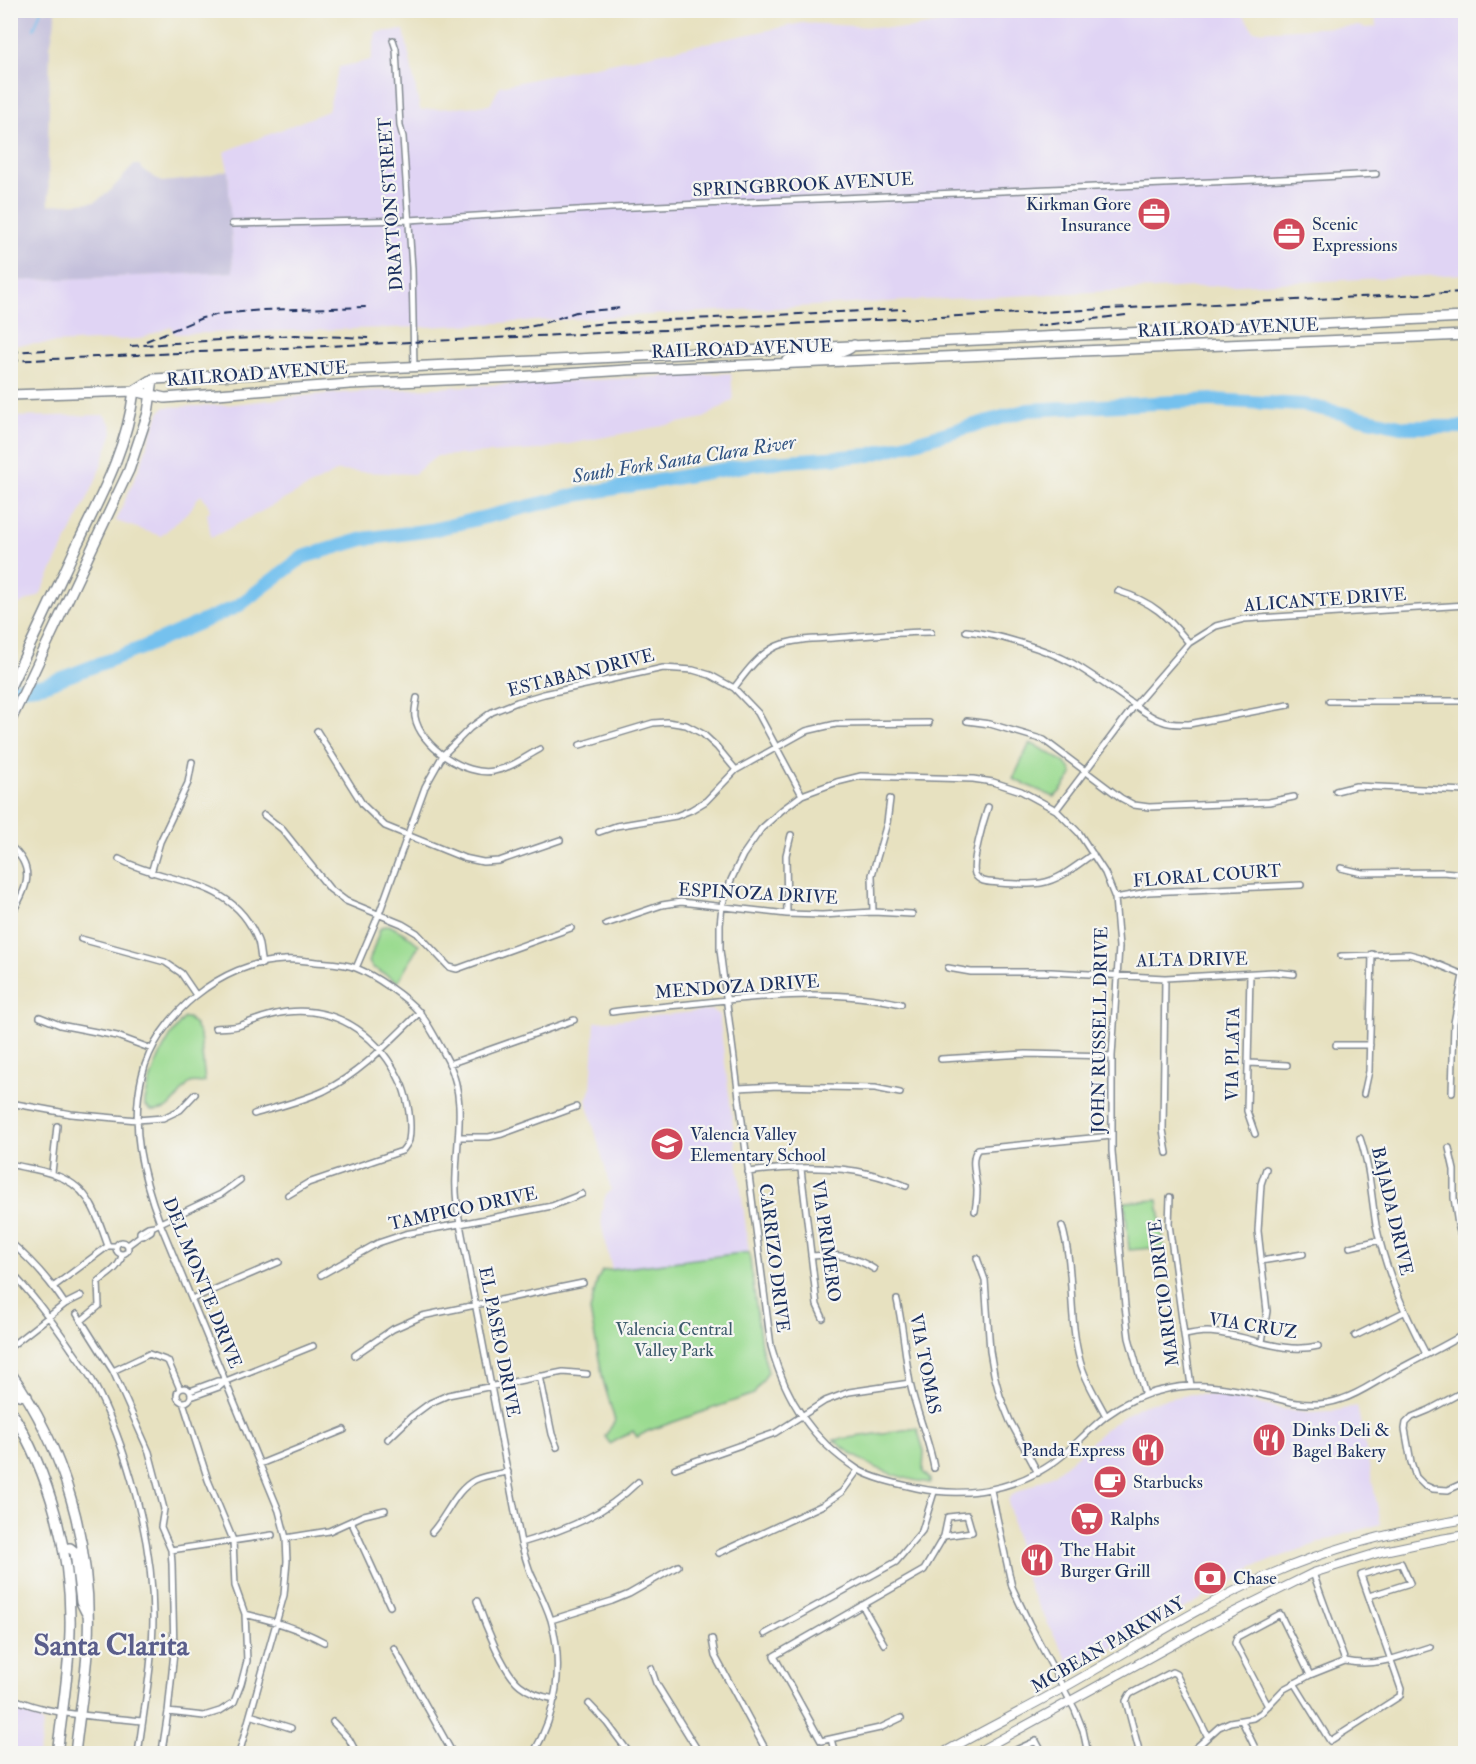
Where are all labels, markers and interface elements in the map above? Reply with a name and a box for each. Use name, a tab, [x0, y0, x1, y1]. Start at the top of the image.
street label: DRAYTON STREET	[373, 116, 409, 292]
street label: SPRINGBROOK AVENUE	[692, 168, 914, 202]
place label: Kirkman Gore Insurance	[1026, 193, 1131, 237]
office icon: Kirkman Gore Insurance	[1136, 196, 1172, 232]
place label: Scenic Expressions	[1312, 213, 1397, 257]
office icon: Scenic Expressions	[1271, 216, 1307, 252]
street label: RAILROAD AVENUE	[1137, 313, 1319, 343]
street label: RAILROAD AVENUE	[651, 334, 833, 364]
street label: RAILROAD AVENUE	[166, 356, 348, 392]
water label: South Fork Santa Clara River	[570, 429, 799, 489]
street label: ALICANTE DRIVE	[1242, 583, 1407, 617]
street label: ESTABAN DRIVE	[505, 644, 657, 702]
street label: FLORAL COURT	[1132, 859, 1283, 893]
street label: ESPINOZA DRIVE	[677, 878, 839, 910]
street label: JOHN RUSSELL DRIVE	[1087, 926, 1113, 1135]
street label: ALTA DRIVE	[1135, 948, 1248, 972]
street label: MENDOZA DRIVE	[654, 970, 820, 1004]
street label: VIA PLATA	[1221, 1006, 1245, 1101]
place label: Valencia Valley Elementary School	[690, 1123, 826, 1167]
school or university icon: Valencia Valley Elementary School	[649, 1126, 685, 1162]
street label: BAJADA DRIVE	[1366, 1144, 1418, 1278]
street label: VIA PRIMERO	[806, 1178, 846, 1304]
street label: TAMPICO DRIVE	[387, 1182, 539, 1236]
street label: CARRIZO DRIVE	[753, 1182, 795, 1334]
street label: DEL MONTE DRIVE	[157, 1194, 247, 1372]
street label: MARICIO DRIVE	[1144, 1218, 1184, 1368]
street label: EL PASEO DRIVE	[473, 1265, 525, 1419]
street label: VIA CRUZ	[1207, 1308, 1299, 1344]
street label: VIA TOMAS	[904, 1312, 946, 1416]
park label: Valencia Central Valley Park	[615, 1318, 733, 1362]
place label: Dinks Deli & Bagel Bakery	[1292, 1419, 1390, 1463]
restaurant icon: Dinks Deli & Bagel Bakery	[1251, 1422, 1287, 1458]
restaurant icon: Panda Express	[1130, 1432, 1166, 1468]
place label: Panda Express	[1022, 1439, 1125, 1462]
cafe icon: Starbucks	[1092, 1464, 1128, 1500]
place label: Starbucks	[1133, 1471, 1203, 1494]
supermarket icon: Ralphs	[1069, 1501, 1105, 1537]
place label: Ralphs	[1110, 1508, 1160, 1531]
place label: The Habit Burger Grill	[1060, 1539, 1151, 1583]
restaurant icon: The Habit Burger Grill	[1019, 1542, 1055, 1578]
bank icon: Chase	[1192, 1560, 1228, 1596]
place label: Chase	[1233, 1567, 1277, 1590]
street label: MCBEAN PARKWAY	[1027, 1591, 1189, 1698]
district label: Santa Clarita	[33, 1627, 191, 1664]

